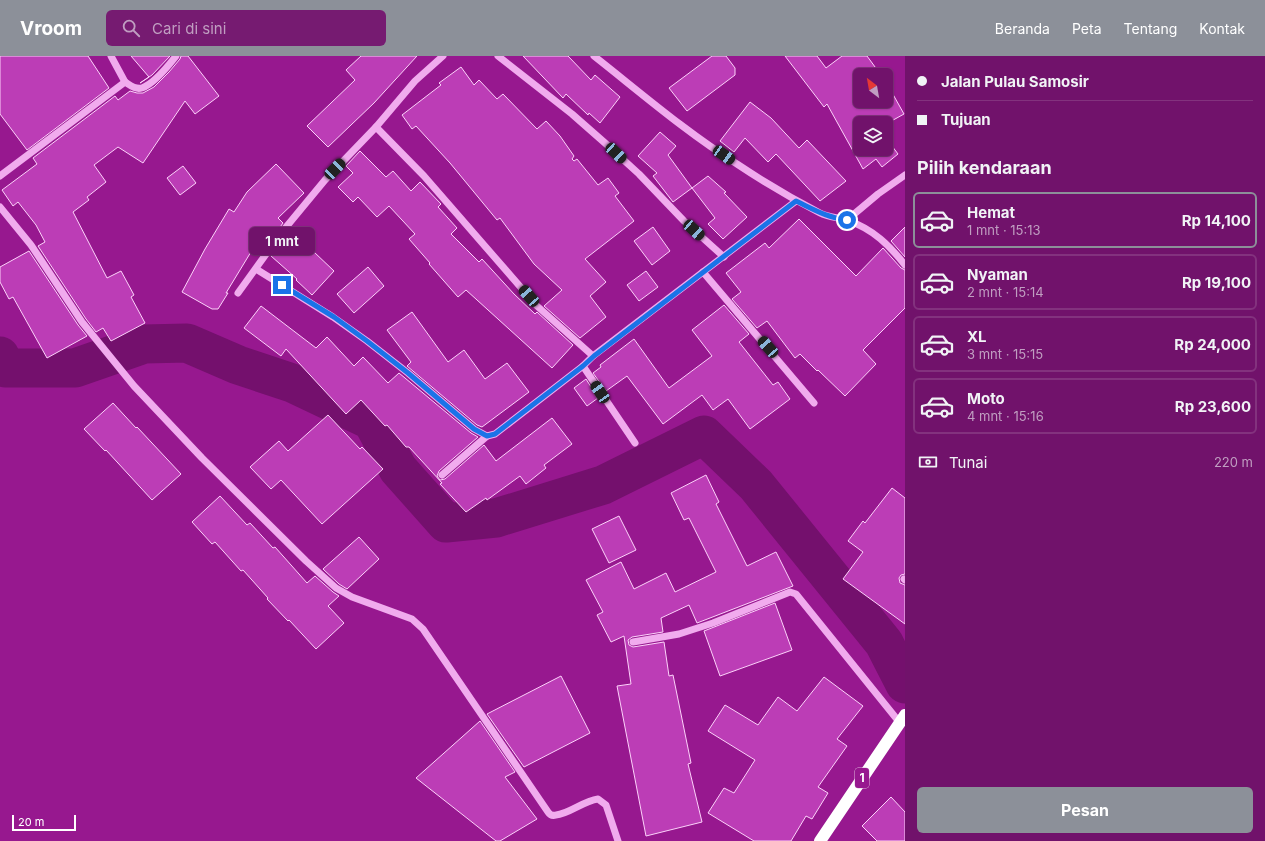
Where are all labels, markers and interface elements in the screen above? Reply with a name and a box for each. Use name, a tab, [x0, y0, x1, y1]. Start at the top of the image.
search box	[106, 10, 386, 46]
text: Vroom	[20, 17, 82, 40]
icon: search	[120, 17, 142, 39]
text: Cari di sini	[152, 19, 226, 38]
text: Beranda	[995, 20, 1050, 37]
text: Peta	[1072, 20, 1102, 37]
text: Tentang	[1124, 20, 1177, 37]
text: Kontak	[1199, 20, 1245, 37]
north arrow	[853, 68, 893, 108]
map controls	[853, 68, 893, 156]
text: Jalan Pulau Samosir	[941, 72, 1089, 91]
text: Tujuan	[941, 110, 991, 129]
button: layers	[853, 116, 893, 156]
car	[603, 140, 629, 166]
car	[711, 143, 737, 167]
car	[322, 156, 348, 182]
text: Pilih kendaraan	[917, 157, 1052, 178]
icon: car	[919, 202, 955, 238]
text: Hemat	[967, 203, 1015, 222]
route start	[838, 211, 856, 229]
text: Rp 14,100	[1182, 211, 1251, 230]
car	[681, 218, 707, 242]
text: 1 mnt · 15:13	[967, 222, 1041, 238]
callout: 1 mnt	[249, 227, 315, 255]
text: 1 mnt	[265, 233, 299, 249]
icon: car	[919, 264, 955, 300]
text: Nyaman	[967, 265, 1028, 284]
text: Rp 19,100	[1182, 273, 1251, 292]
route end	[273, 276, 291, 294]
car	[517, 283, 541, 309]
text: 2 mnt · 15:14	[967, 284, 1044, 300]
icon: car	[919, 326, 955, 362]
text: XL	[967, 327, 987, 346]
car	[756, 334, 780, 360]
text: Rp 24,000	[1174, 335, 1251, 354]
text: 3 mnt · 15:15	[967, 346, 1043, 362]
car	[588, 379, 612, 405]
icon: car	[919, 388, 955, 424]
text: Moto	[967, 389, 1005, 408]
text: Rp 23,600	[1175, 397, 1251, 416]
text: 4 mnt · 15:16	[967, 408, 1044, 424]
icon: cash	[917, 451, 939, 473]
text: Tunai	[949, 453, 987, 472]
text: 220 m	[1214, 454, 1253, 470]
road number: 1	[855, 768, 869, 788]
button: Pesan	[917, 787, 1253, 833]
scale bar	[12, 813, 76, 832]
text: 20 m	[18, 815, 44, 829]

